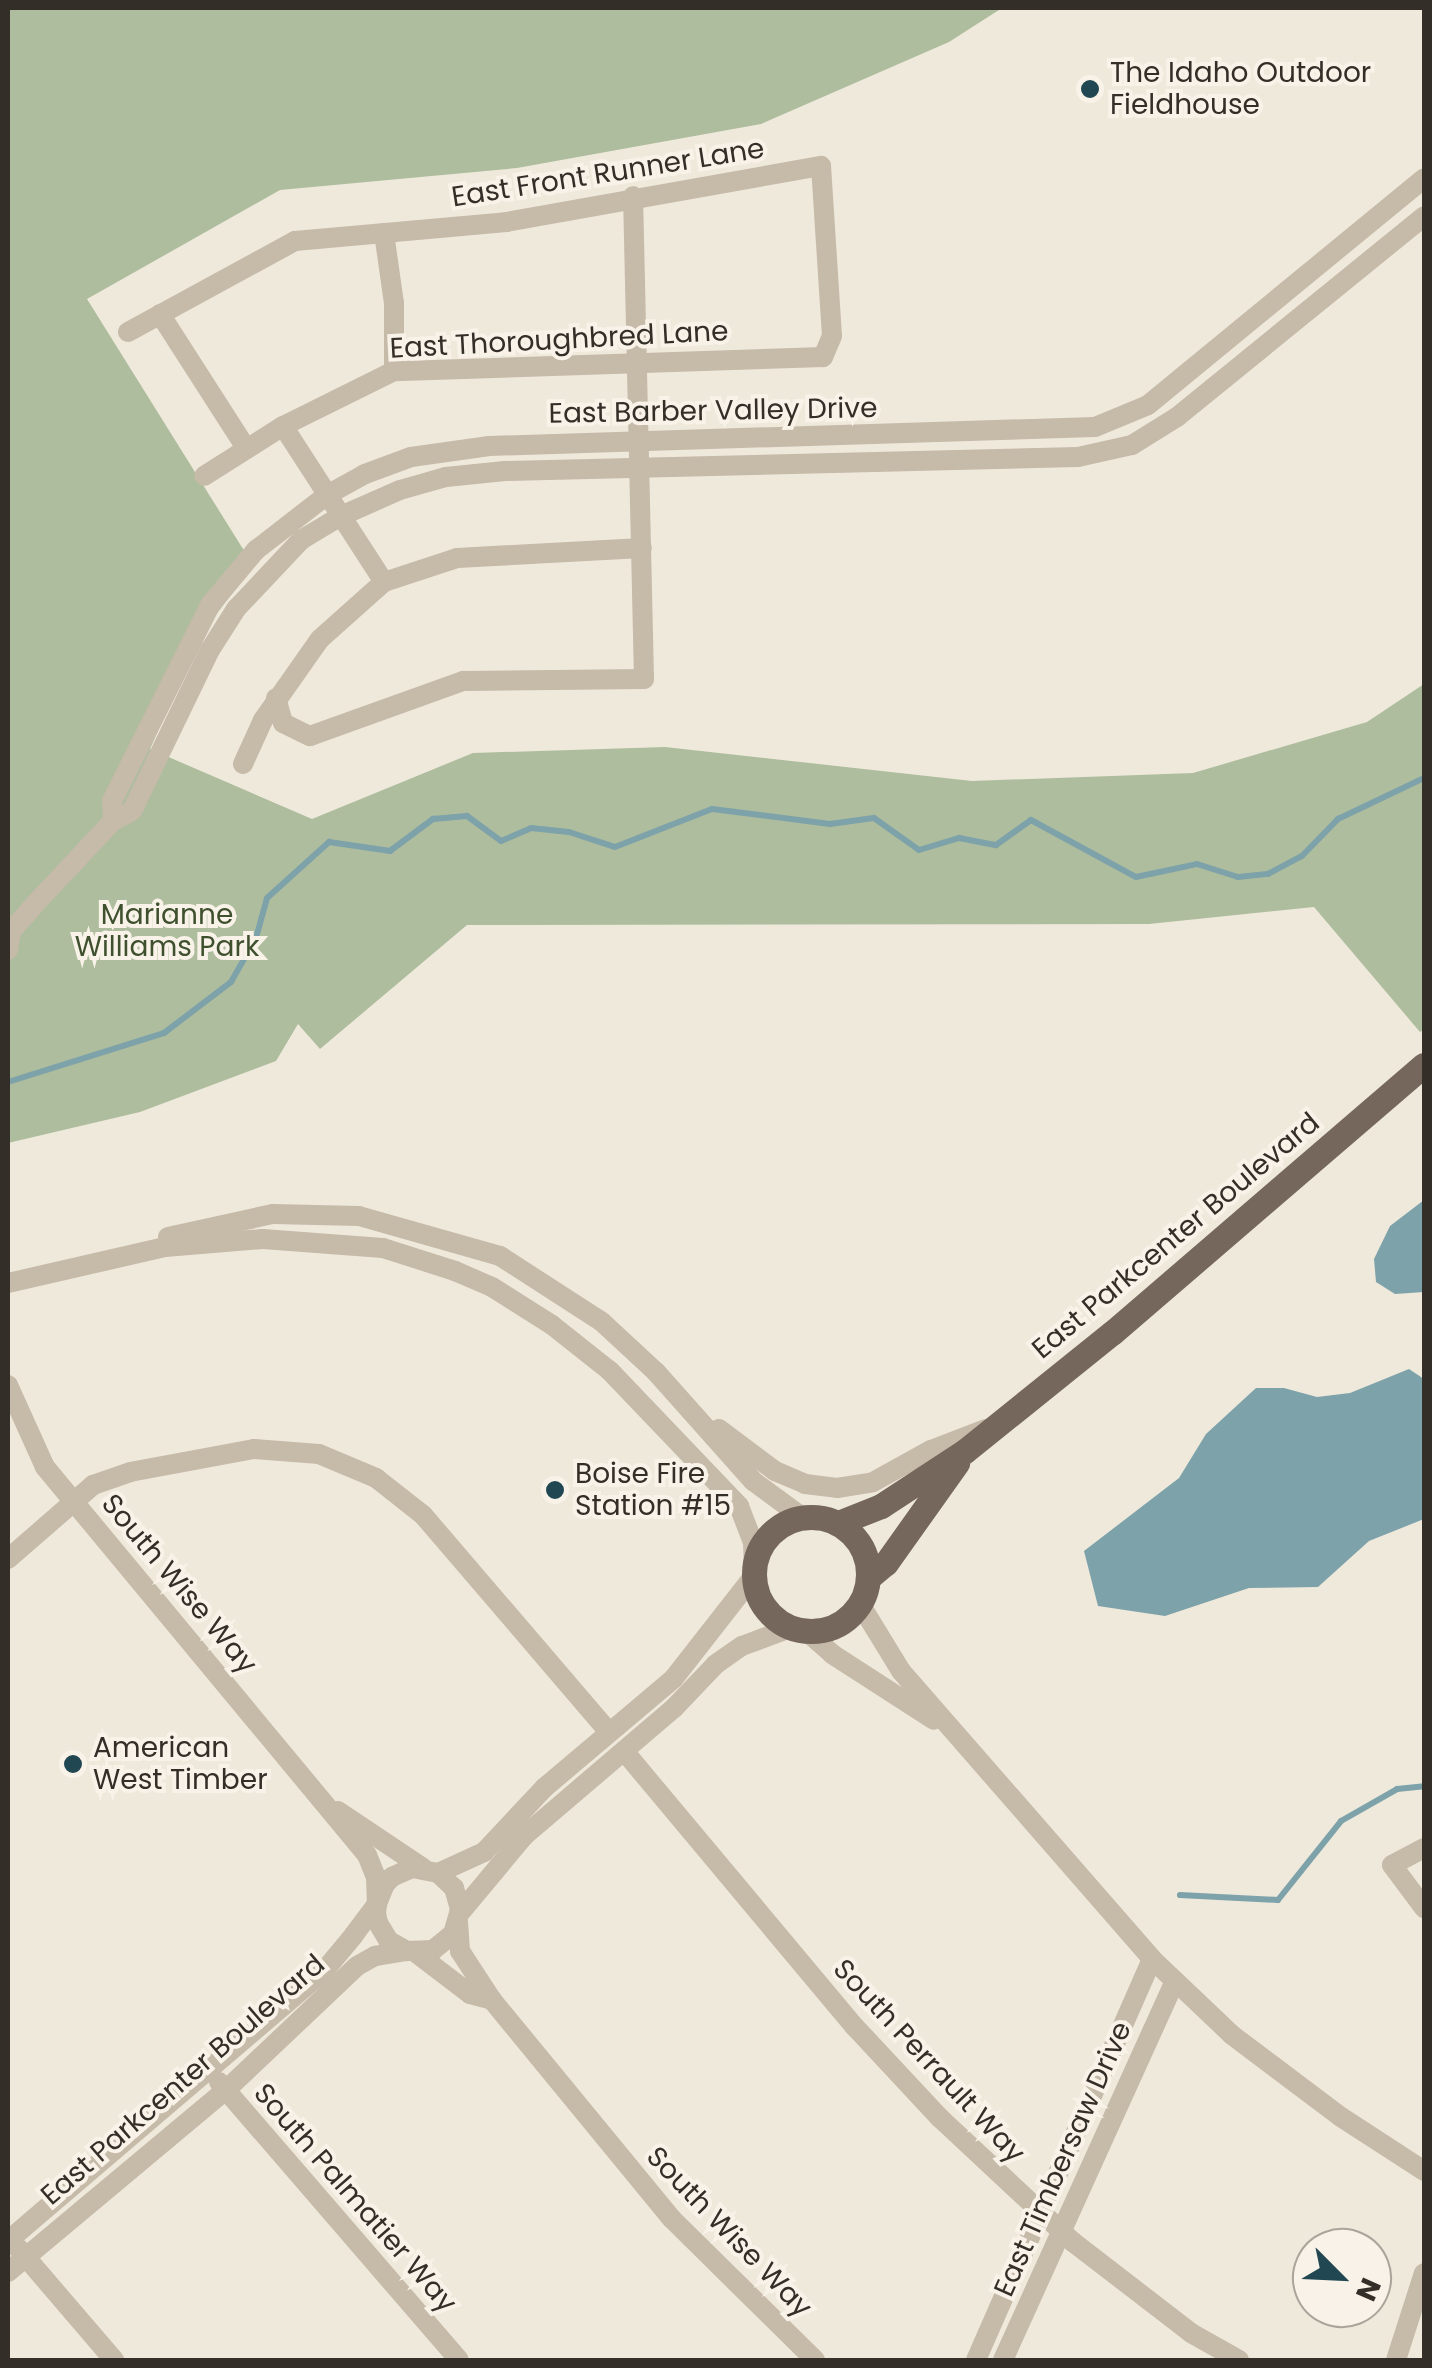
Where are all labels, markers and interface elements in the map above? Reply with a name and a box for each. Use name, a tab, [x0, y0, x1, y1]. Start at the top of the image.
place label: The Idaho Outdoor Fieldhouse	[1110, 56, 1371, 122]
marker: The Idaho Outdoor Fieldhouse	[1079, 78, 1101, 100]
street label: East Front Runner Lane	[449, 132, 767, 214]
street label: East Thoroughbred Lane	[389, 314, 729, 366]
street label: East Barber Valley Drive	[548, 391, 878, 431]
park label: Marianne Williams Park	[75, 898, 259, 964]
street label: East Parkcenter Boulevard	[1026, 1106, 1326, 1366]
place label: Boise Fire Station #15	[575, 1457, 731, 1523]
marker: Boise Fire Station #15	[544, 1479, 566, 1501]
street label: South Wise Way	[94, 1488, 264, 1680]
place label: American West Timber	[93, 1731, 268, 1797]
marker: American West Timber	[62, 1753, 84, 1775]
street label: East Parkcenter Boulevard	[34, 1948, 332, 2212]
street label: South Perrault Way	[826, 1952, 1032, 2170]
street label: East Timbersaw Drive	[987, 2016, 1139, 2302]
street label: South Palmatier Way	[247, 2077, 463, 2319]
street label: South Wise Way	[639, 2140, 819, 2324]
north arrow	[1292, 2228, 1392, 2328]
text: N	[1346, 2272, 1390, 2307]

